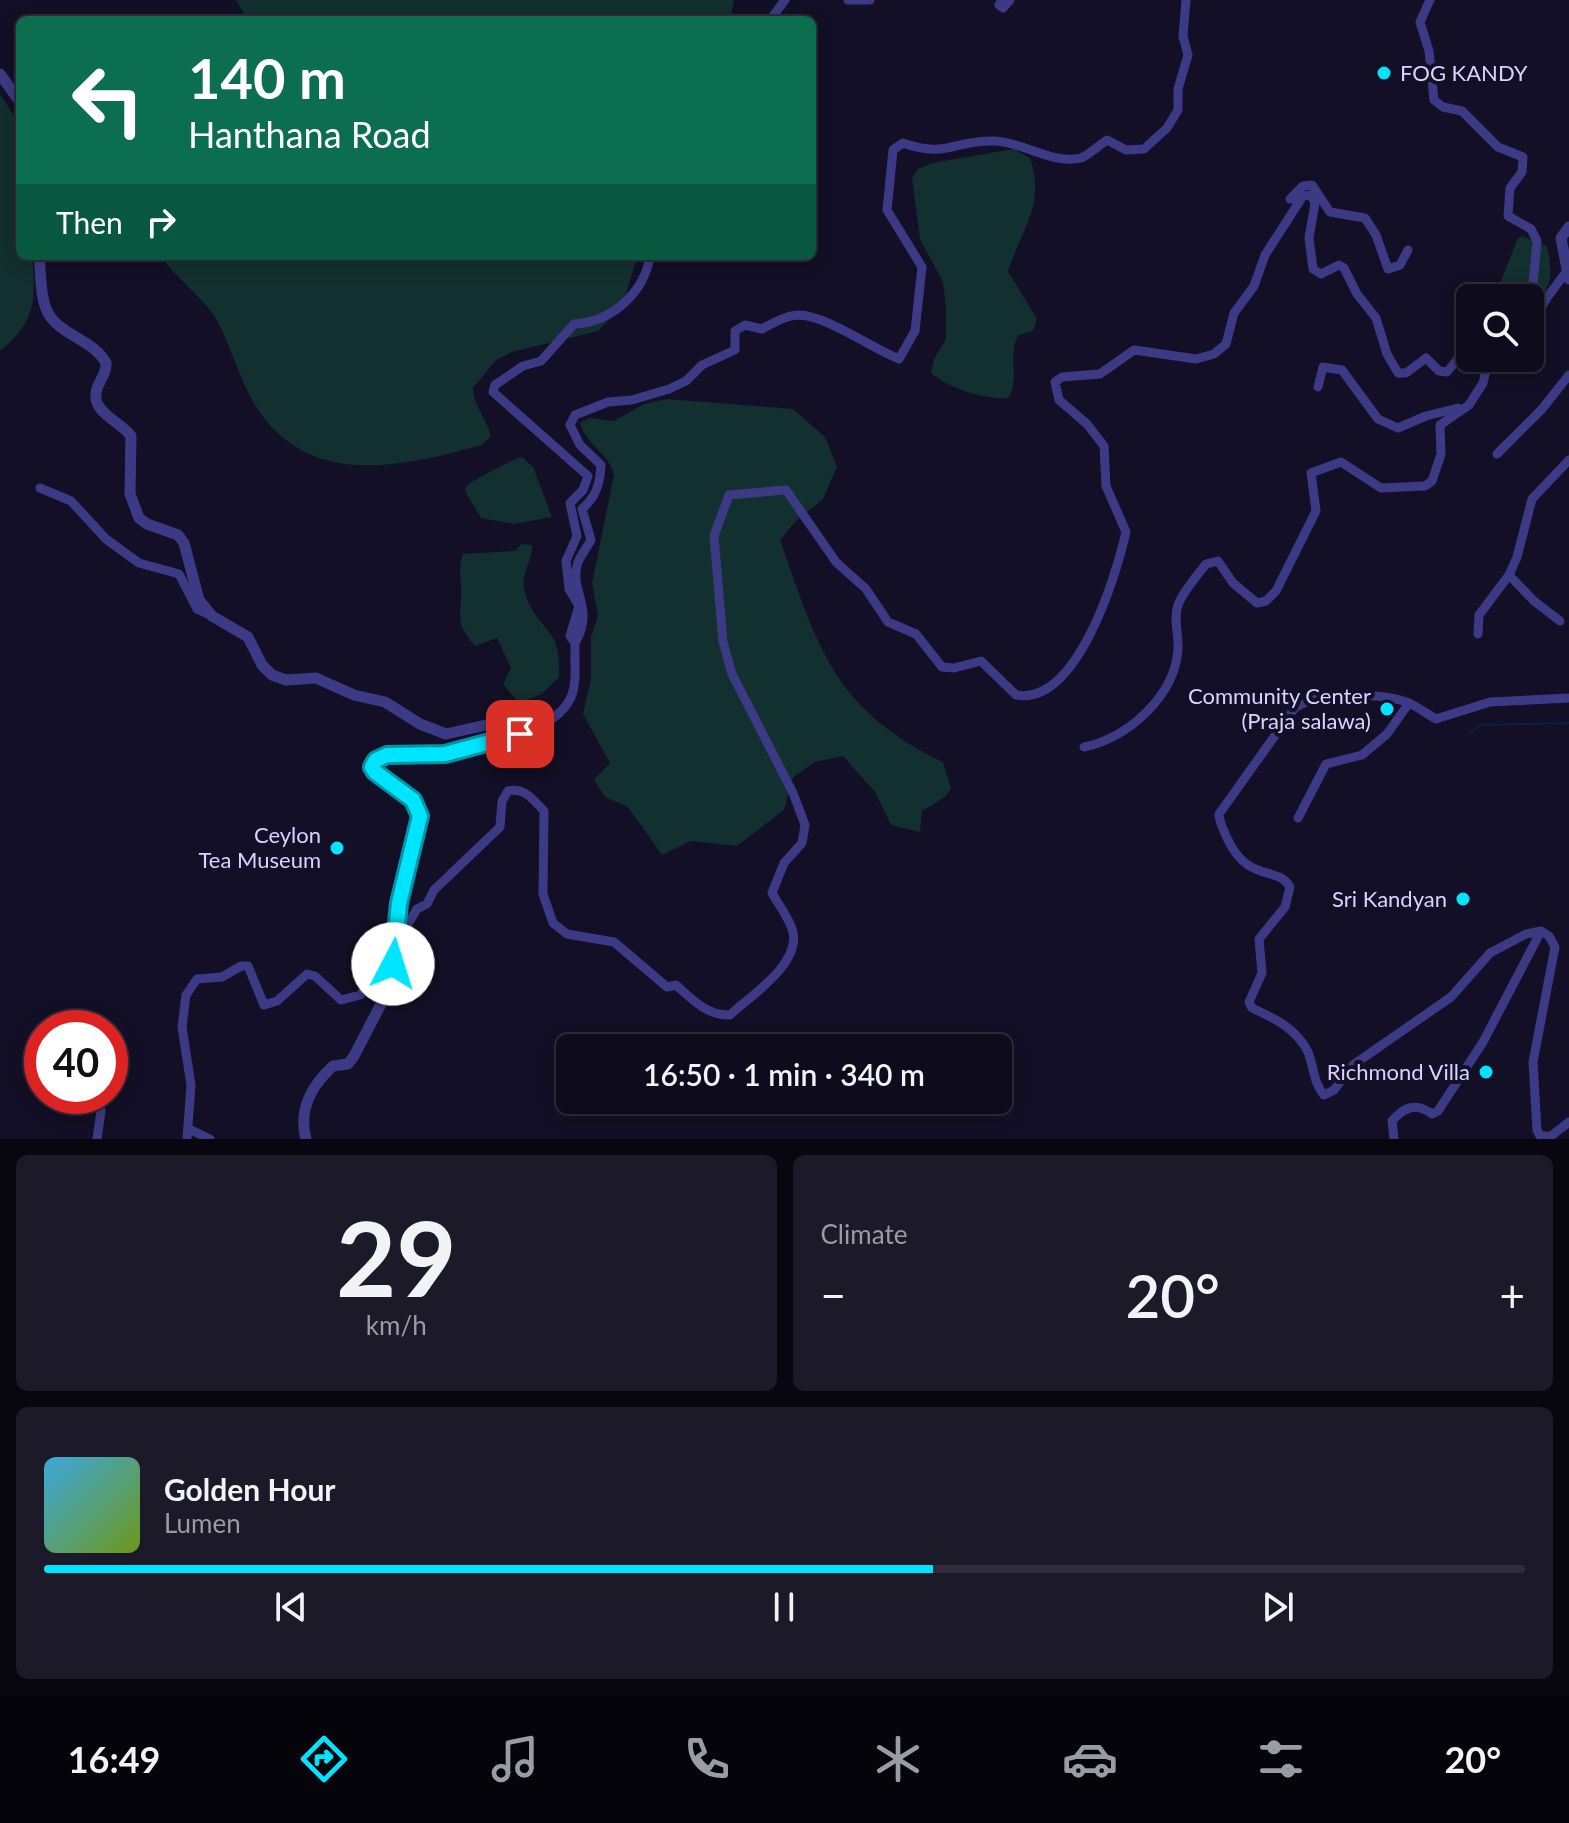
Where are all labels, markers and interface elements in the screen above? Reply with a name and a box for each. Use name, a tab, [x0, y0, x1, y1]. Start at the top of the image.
text: 140 m	[188, 44, 346, 111]
icon: left	[56, 48, 160, 152]
place label: FOG KANDY	[1400, 59, 1528, 86]
marker: FOG KANDY	[1375, 64, 1393, 82]
text: Hanthana Road	[188, 112, 431, 156]
icon: right	[139, 200, 183, 244]
text: Then	[56, 204, 123, 240]
map controls	[1456, 284, 1544, 372]
button: search	[1456, 284, 1544, 372]
place label: Community Center (Praja salawa)	[1188, 682, 1371, 734]
pin	[486, 700, 554, 768]
marker: Community Center (Praja salawa)	[1378, 700, 1396, 718]
icon: arrive	[498, 712, 542, 756]
place label: Ceylon Tea Museum	[199, 821, 321, 873]
marker: Ceylon Tea Museum	[328, 839, 346, 857]
place label: Sri Kandyan	[1332, 885, 1447, 912]
marker: Sri Kandyan	[1454, 890, 1472, 908]
position arrow	[351, 922, 435, 1006]
speed limit sign: 40	[24, 1010, 128, 1114]
text: 16:50 · 1 min · 340 m	[643, 1056, 925, 1092]
place label: Richmond Villa	[1327, 1058, 1470, 1085]
marker: Richmond Villa	[1477, 1063, 1495, 1081]
text: 29	[336, 1194, 457, 1319]
text: Climate	[821, 1218, 907, 1250]
text: 20°	[1126, 1259, 1220, 1331]
text: −	[821, 1269, 846, 1321]
text: +	[1499, 1269, 1525, 1321]
text: km/h	[366, 1309, 427, 1341]
text: Golden Hour	[164, 1471, 336, 1507]
text: Lumen	[164, 1507, 241, 1539]
icon: previous	[269, 1585, 313, 1629]
icon: pause	[762, 1585, 806, 1629]
icon: next	[1256, 1585, 1300, 1629]
icon: directions	[296, 1731, 352, 1787]
icon: music	[487, 1731, 543, 1787]
icon: phone	[679, 1731, 735, 1787]
icon: climate	[870, 1731, 926, 1787]
icon: car	[1062, 1731, 1118, 1787]
icon: filters	[1253, 1731, 1309, 1787]
text: 16:49	[68, 1737, 161, 1781]
text: 20°	[1444, 1737, 1501, 1781]

